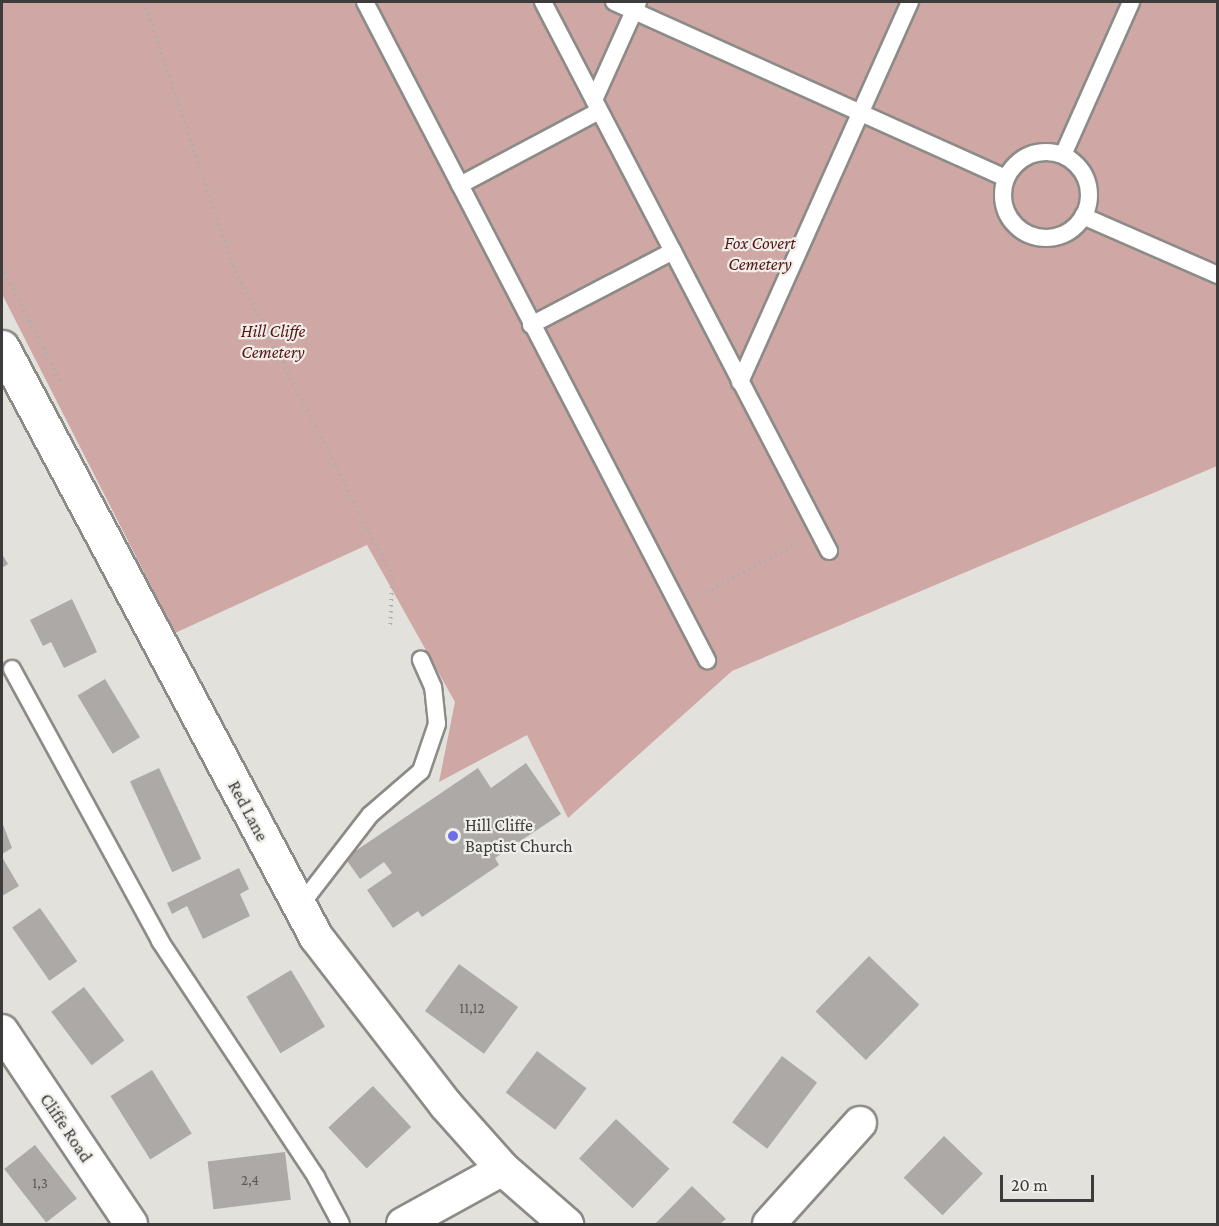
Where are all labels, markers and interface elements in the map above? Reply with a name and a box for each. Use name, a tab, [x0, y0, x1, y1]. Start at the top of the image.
park label: Fox Covert Cemetery	[724, 233, 796, 276]
park label: Hill Cliffe Cemetery	[241, 321, 305, 364]
street label: Red Lane	[223, 777, 273, 845]
place label: Hill Cliffe Baptist Church	[465, 815, 573, 858]
marker: Hill Cliffe Baptist Church	[446, 829, 460, 843]
house number: 11,12	[459, 1000, 485, 1018]
street label: Cliffe Road	[35, 1089, 97, 1167]
scale bar	[1003, 1163, 1098, 1201]
house number: 2,4	[241, 1172, 259, 1190]
house number: 1,3	[32, 1175, 48, 1193]
text: 20 m	[1011, 1175, 1048, 1195]

